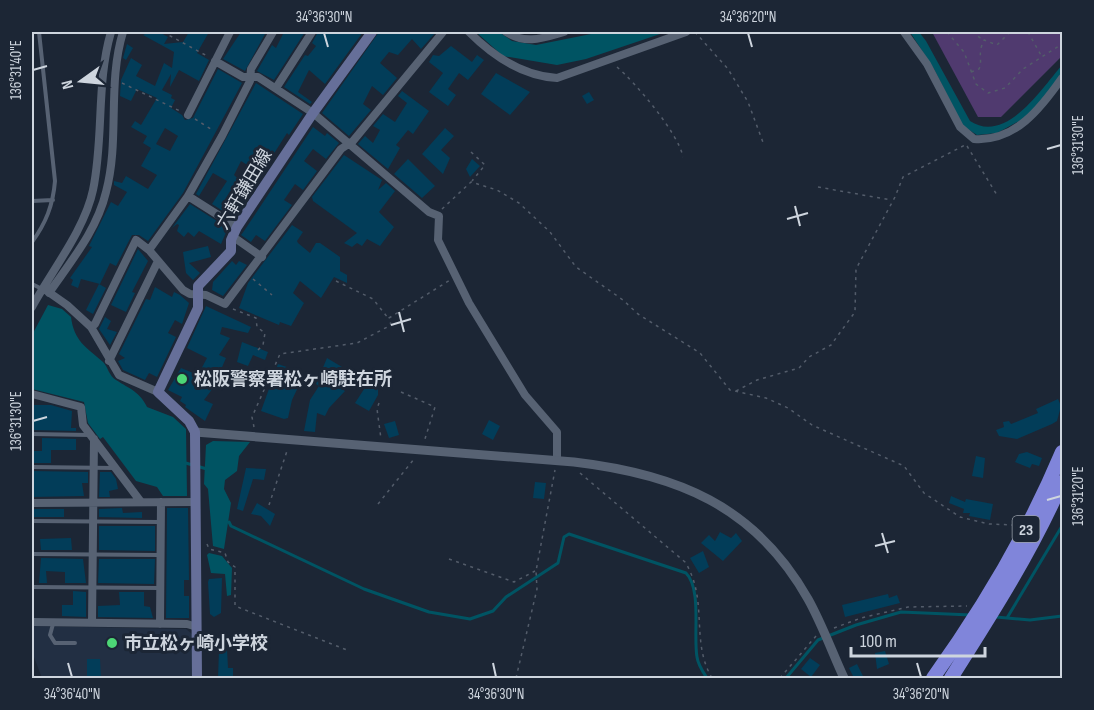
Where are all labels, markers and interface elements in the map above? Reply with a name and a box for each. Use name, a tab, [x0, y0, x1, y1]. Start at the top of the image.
text: 34°36'30"N	[296, 8, 352, 27]
text: 34°36'20"N	[720, 8, 776, 27]
text: 136°31'40"E	[7, 40, 26, 100]
north arrow	[51, 51, 111, 111]
text: N	[58, 78, 78, 91]
text: 136°31'30"E	[1069, 115, 1088, 175]
street label: 六軒鎌田線	[212, 145, 277, 233]
place label: 松阪警察署松ヶ崎駐在所	[194, 369, 392, 390]
marker: 松阪警察署松ヶ崎駐在所	[175, 372, 189, 386]
text: 136°31'30"E	[7, 391, 26, 451]
text: 136°31'20"E	[1069, 466, 1088, 526]
road number: 23	[1012, 516, 1040, 542]
scale bar	[851, 620, 984, 658]
text: 100 m	[860, 631, 897, 652]
place label: 市立松ヶ崎小学校	[124, 633, 268, 654]
marker: 市立松ヶ崎小学校	[105, 636, 119, 650]
text: 34°36'40"N	[44, 685, 100, 704]
text: 34°36'30"N	[468, 685, 524, 704]
text: 34°36'20"N	[893, 685, 949, 704]

